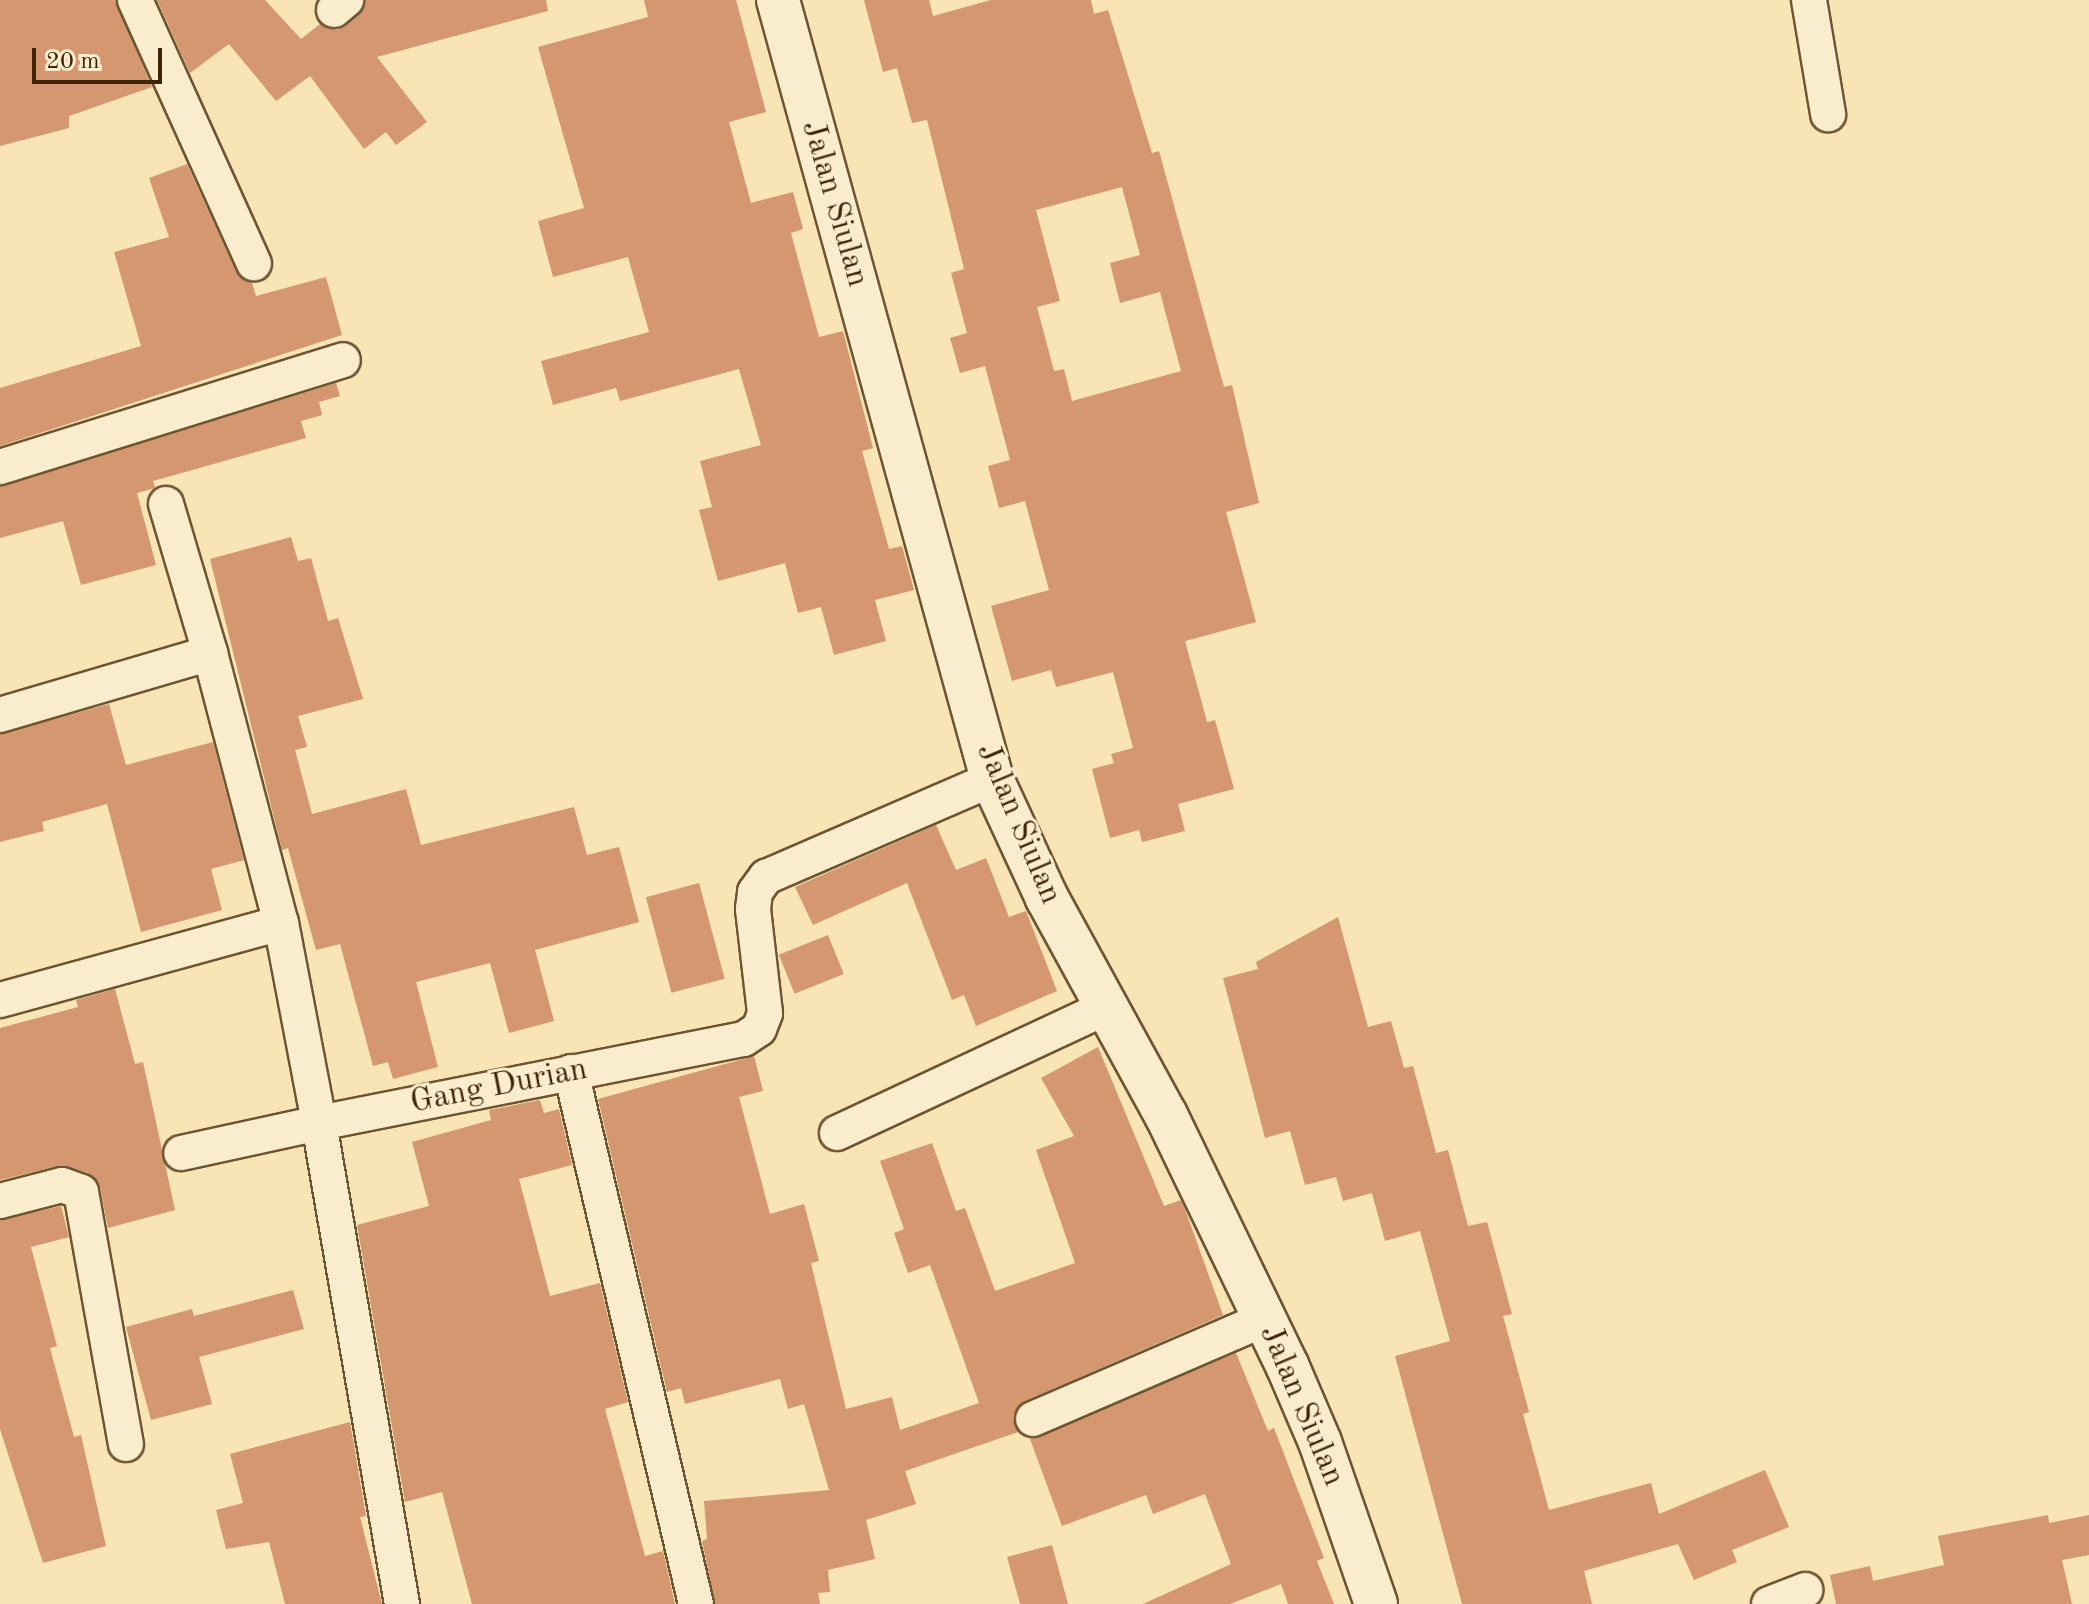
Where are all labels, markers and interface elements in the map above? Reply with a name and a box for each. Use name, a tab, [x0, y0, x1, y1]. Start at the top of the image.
scale bar	[36, 32, 166, 82]
text: 20 m	[46, 50, 100, 74]
street label: Jalan Siulan	[792, 116, 876, 292]
street label: Jalan Siulan	[967, 738, 1069, 910]
street label: Gang Durian	[407, 1051, 591, 1123]
street label: Jalan Siulan	[1250, 1320, 1352, 1492]

